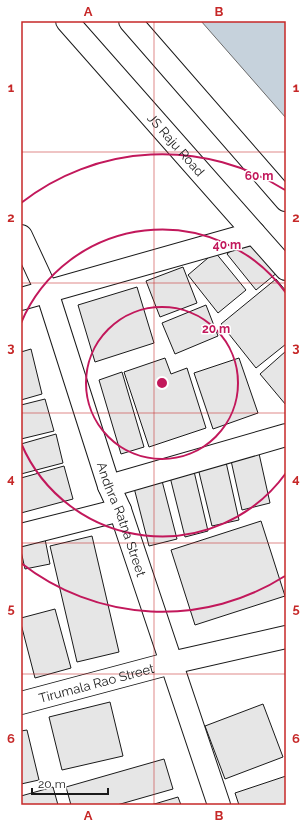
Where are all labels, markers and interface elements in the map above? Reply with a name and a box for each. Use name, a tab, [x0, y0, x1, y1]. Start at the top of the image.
text: A	[84, 4, 93, 19]
text: B	[215, 4, 224, 19]
text: 1	[8, 80, 15, 95]
text: 1	[293, 80, 300, 95]
street label: JS Raju Road	[145, 110, 208, 179]
text: 60 m	[245, 169, 273, 183]
text: 2	[7, 210, 15, 225]
text: 2	[292, 210, 300, 225]
text: 40 m	[213, 238, 241, 252]
text: 20 m	[202, 322, 230, 336]
text: 3	[7, 340, 15, 355]
text: 3	[292, 340, 300, 355]
centre of rings	[155, 376, 169, 390]
street label: Andhra Ratna Street	[94, 460, 149, 579]
text: 4	[7, 471, 15, 486]
text: 4	[292, 471, 300, 486]
text: 5	[7, 601, 15, 616]
text: 5	[292, 601, 300, 616]
street label: Tirumala Rao Street	[37, 660, 156, 705]
text: 6	[7, 731, 15, 746]
text: 6	[292, 731, 300, 746]
scale bar	[32, 770, 108, 796]
text: 20 m	[38, 777, 66, 791]
text: A	[84, 808, 93, 823]
text: B	[215, 808, 224, 823]

